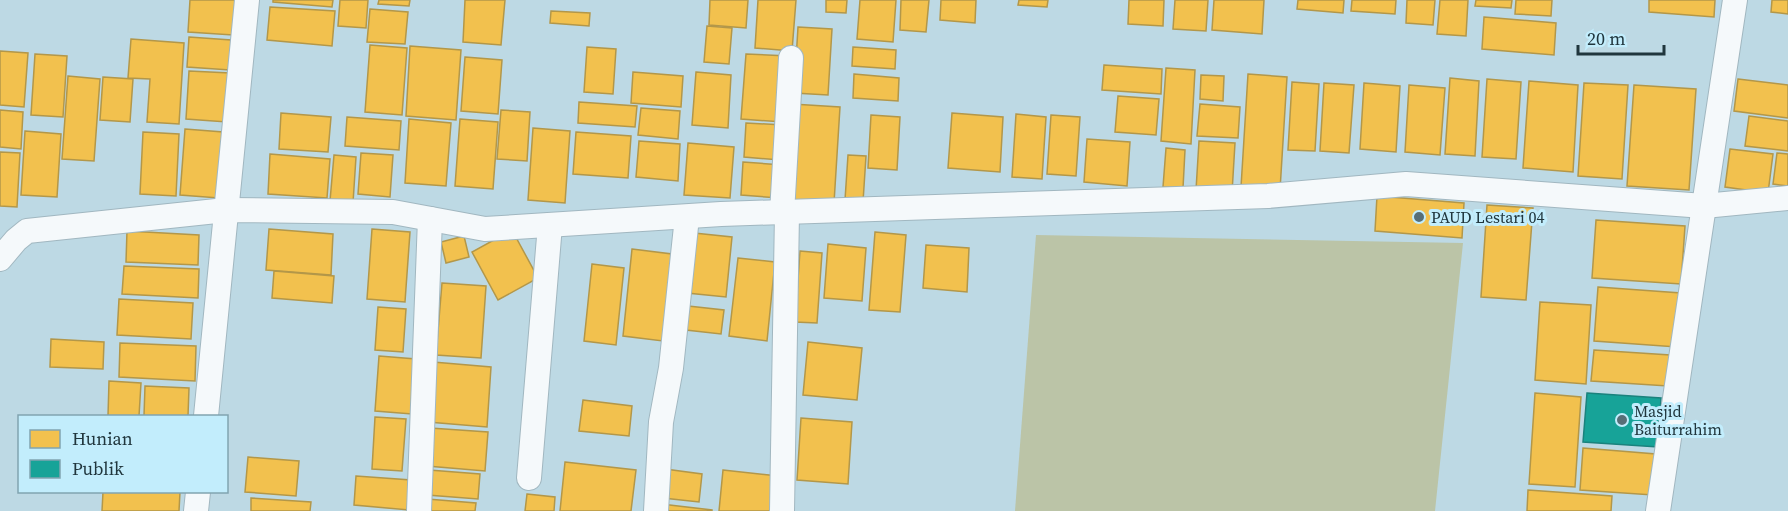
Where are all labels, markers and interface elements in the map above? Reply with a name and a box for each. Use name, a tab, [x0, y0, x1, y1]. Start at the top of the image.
scale bar	[1578, 18, 1664, 56]
text: 20 m	[1587, 26, 1625, 51]
place label: PAUD Lestari 04	[1431, 206, 1545, 228]
marker: PAUD Lestari 04	[1412, 210, 1426, 224]
place label: Masjid Baiturrahim	[1634, 400, 1722, 440]
marker: Masjid Baiturrahim	[1615, 413, 1629, 427]
legend	[18, 415, 228, 493]
text: Hunian	[72, 426, 133, 451]
text: Publik	[72, 456, 124, 481]

